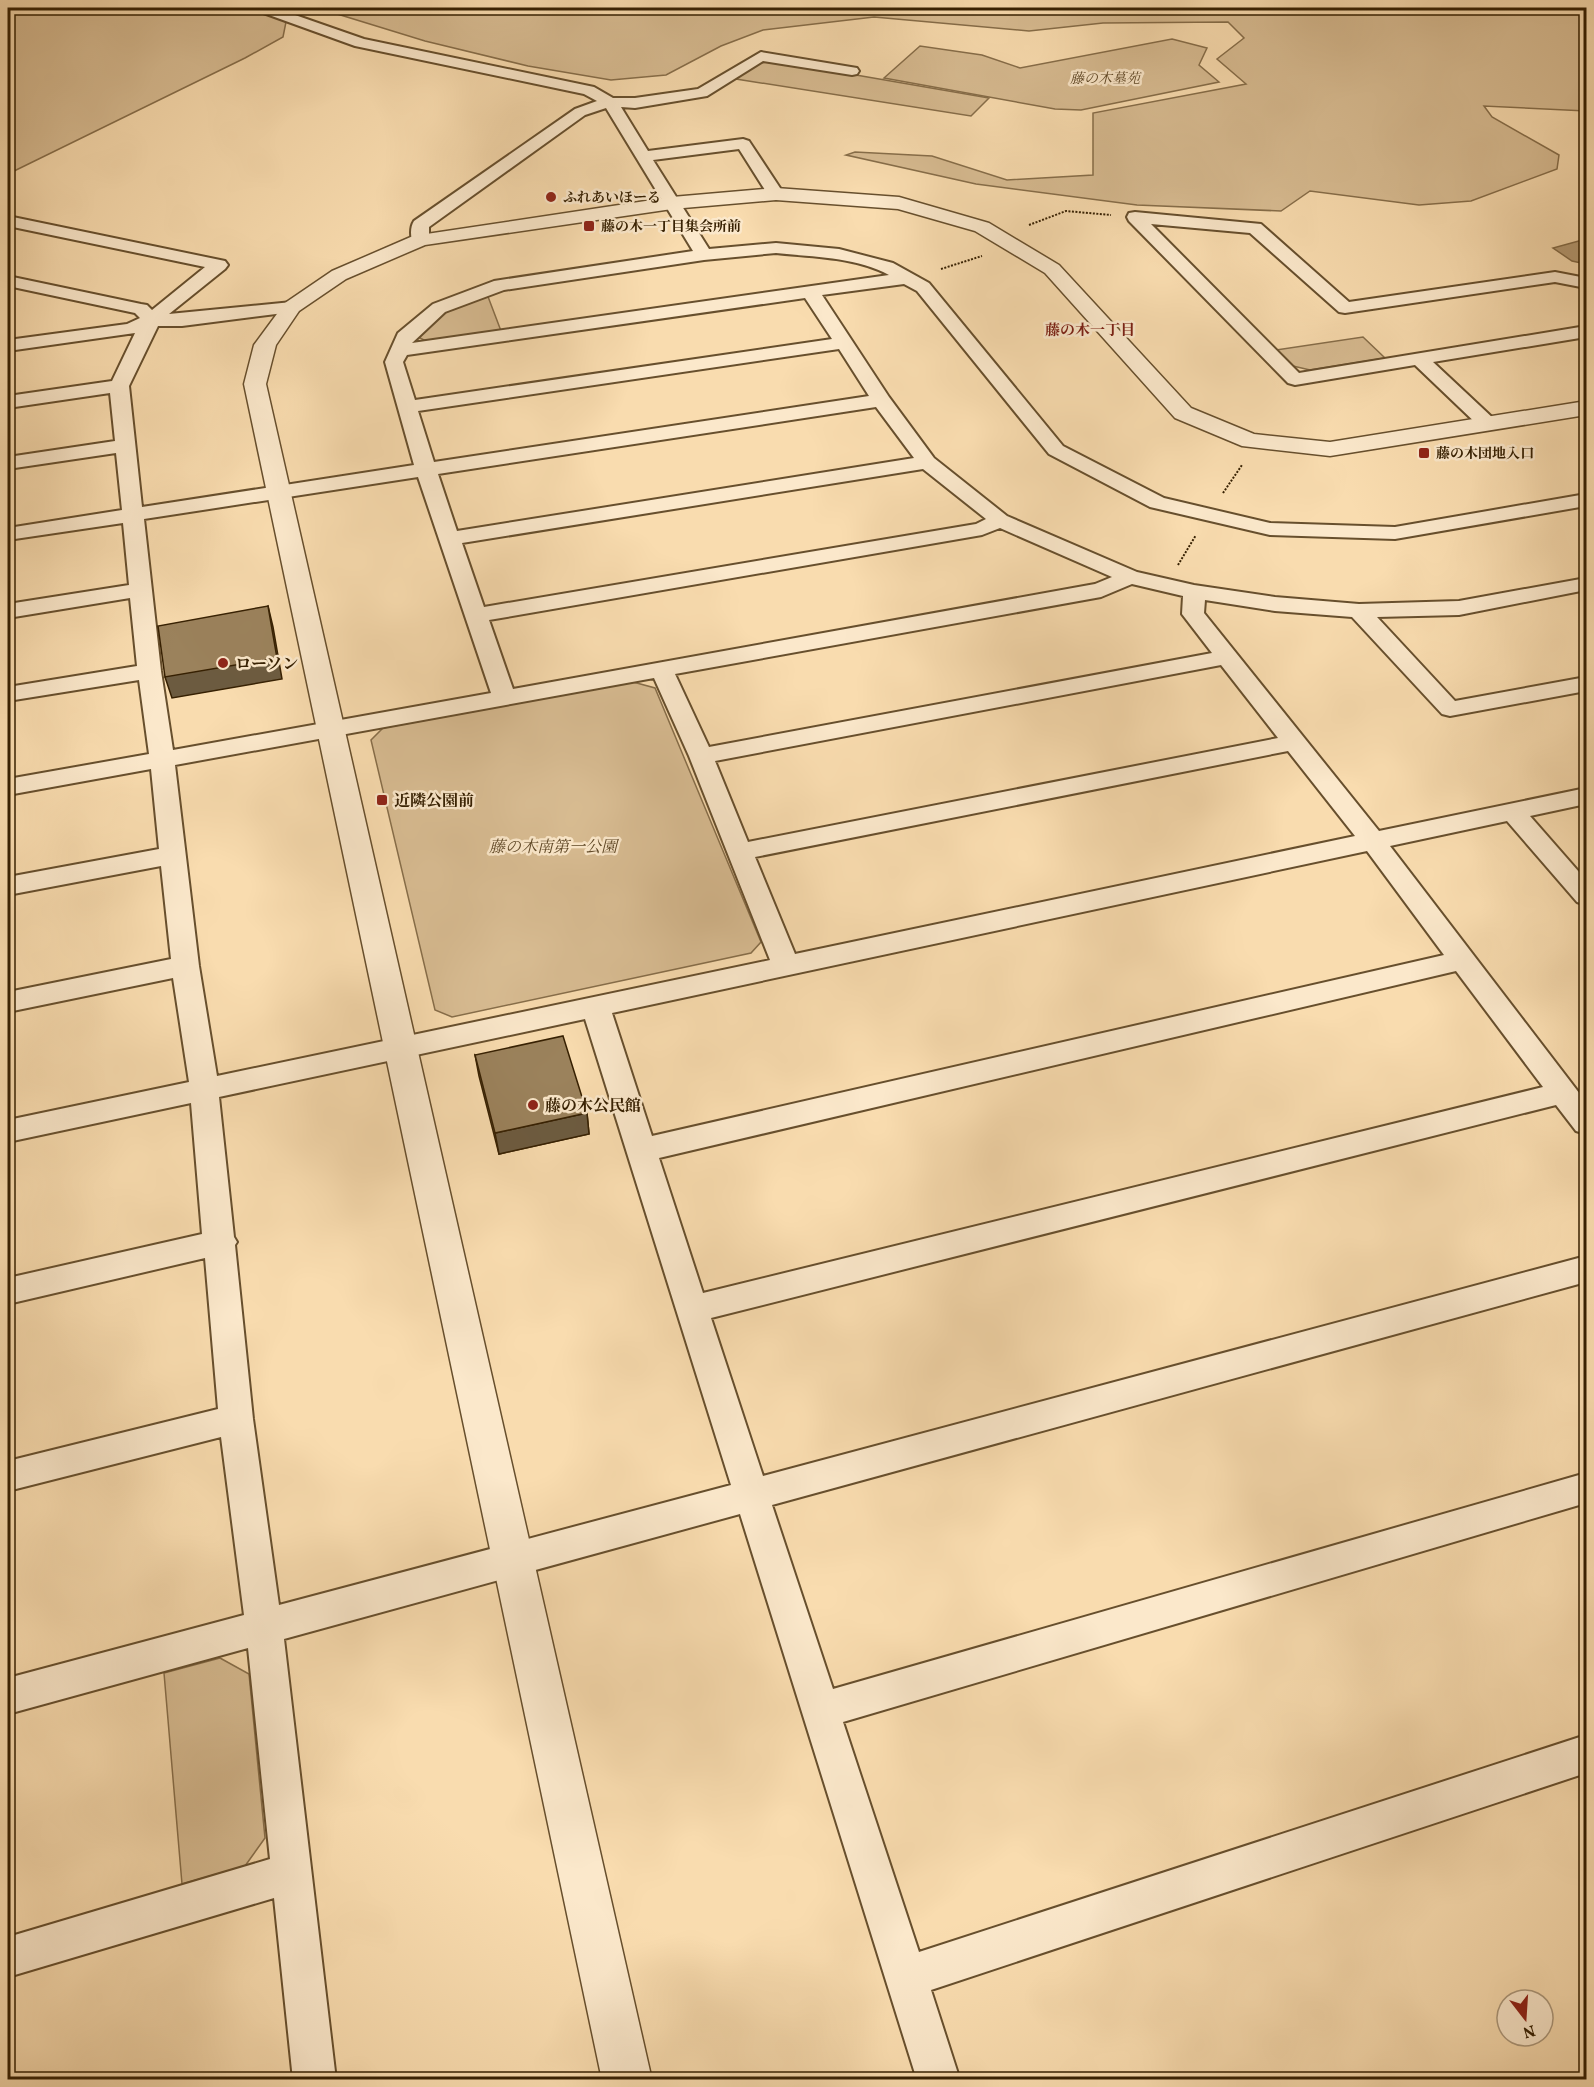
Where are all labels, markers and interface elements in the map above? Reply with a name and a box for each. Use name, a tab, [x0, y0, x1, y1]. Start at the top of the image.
park label: 藤の木墓苑	[1070, 70, 1142, 89]
place label: ふれあいほーる	[563, 189, 661, 208]
marker: ふれあいほーる	[544, 190, 558, 204]
place label: 藤の木一丁目集会所前	[601, 218, 741, 237]
marker: 藤の木一丁目集会所前	[582, 219, 596, 233]
district label: 藤の木一丁目	[1045, 321, 1135, 342]
place label: 藤の木団地入口	[1436, 445, 1534, 464]
marker: 藤の木団地入口	[1417, 446, 1431, 460]
place label: ローソン	[235, 654, 298, 676]
marker: ローソン	[216, 656, 230, 670]
place label: 近隣公園前	[394, 791, 474, 813]
marker: 近隣公園前	[375, 793, 389, 807]
park label: 藤の木南第一公園	[489, 837, 620, 859]
place label: 藤の木公民館	[545, 1096, 641, 1118]
marker: 藤の木公民館	[526, 1098, 540, 1112]
north arrow	[1495, 1988, 1555, 2048]
text: N	[1520, 2018, 1538, 2043]

